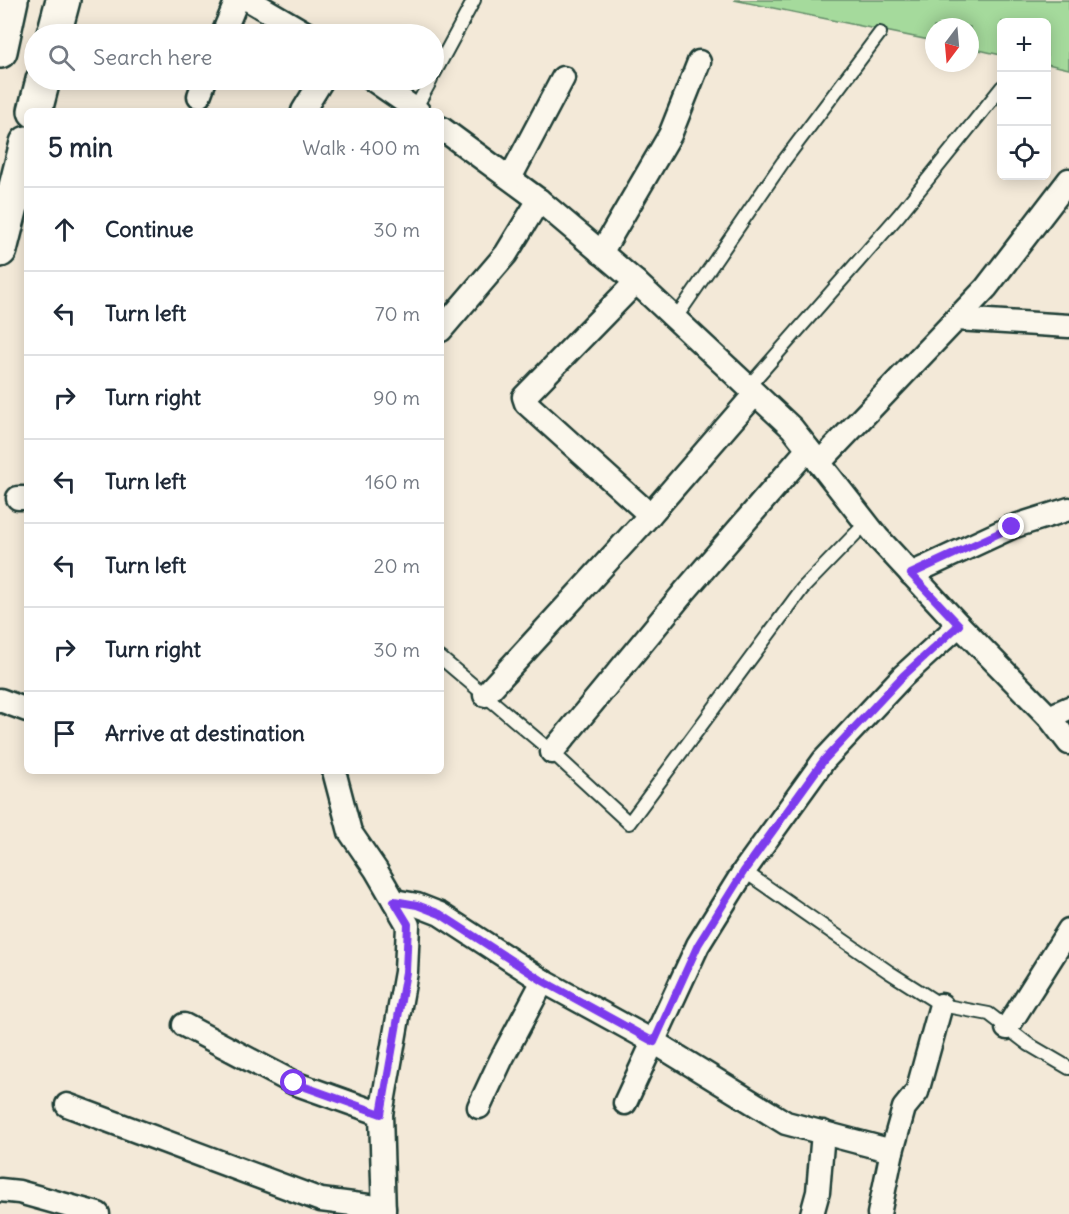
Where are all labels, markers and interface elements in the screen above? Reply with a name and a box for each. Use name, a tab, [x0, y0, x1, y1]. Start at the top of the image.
north arrow	[925, 18, 979, 72]
map controls	[997, 18, 1051, 180]
button: +	[997, 18, 1051, 72]
search box	[24, 24, 444, 90]
icon: search	[45, 41, 78, 74]
text: Search here	[93, 43, 212, 71]
button: −	[997, 72, 1051, 126]
button: locate	[997, 126, 1051, 180]
text: 5 min	[48, 131, 113, 164]
text: Walk · 400 m	[302, 135, 420, 160]
icon: ahead	[48, 213, 81, 246]
text: Continue	[105, 215, 194, 243]
text: 30 m	[373, 217, 420, 242]
icon: left	[48, 297, 81, 330]
text: Turn left	[105, 299, 186, 327]
text: 70 m	[375, 301, 420, 326]
icon: right	[48, 381, 81, 414]
text: Turn right	[105, 383, 201, 411]
text: 90 m	[373, 385, 420, 410]
icon: left	[48, 465, 81, 498]
text: Turn left	[105, 467, 186, 495]
text: 160 m	[365, 469, 420, 494]
route end	[998, 513, 1024, 539]
icon: left	[48, 549, 81, 582]
text: Turn left	[105, 551, 186, 579]
text: 20 m	[374, 553, 420, 578]
icon: right	[48, 633, 81, 666]
text: Turn right	[105, 635, 201, 663]
text: 30 m	[373, 637, 420, 662]
icon: arrive	[48, 717, 81, 750]
text: Arrive at destination	[105, 719, 305, 747]
route start	[280, 1069, 306, 1095]

